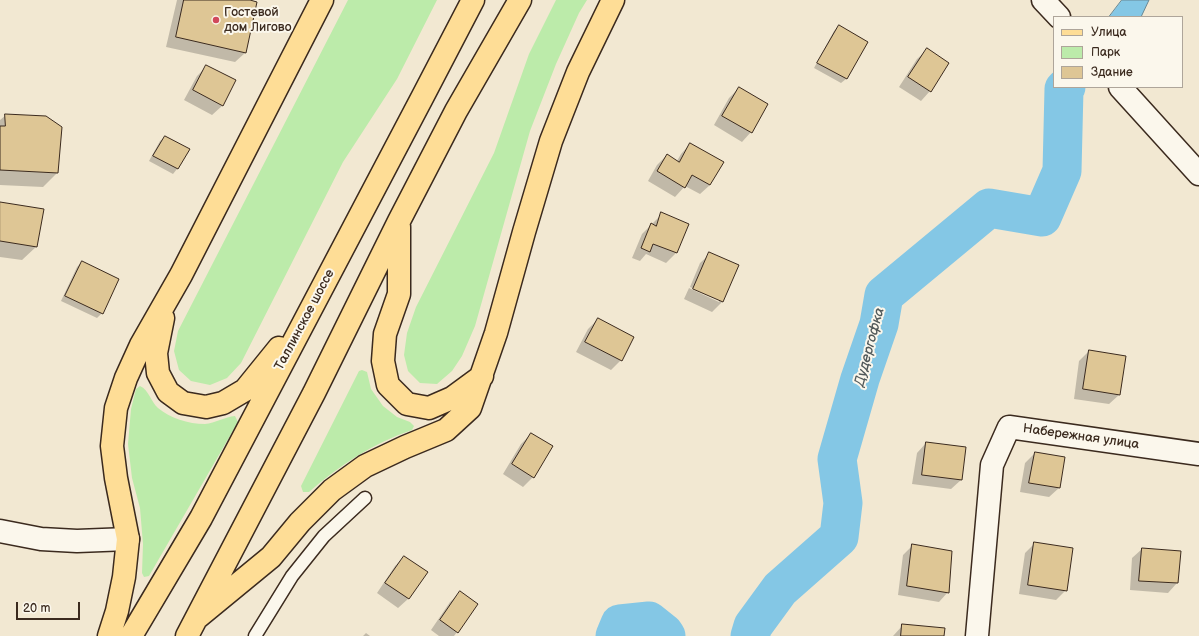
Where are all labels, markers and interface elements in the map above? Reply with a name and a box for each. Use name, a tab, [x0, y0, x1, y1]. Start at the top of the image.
place label: Гостевой дом Лигово	[224, 5, 291, 36]
marker: Гостевой дом Лигово	[211, 15, 221, 25]
legend	[1053, 16, 1183, 88]
text: Улица	[1091, 25, 1127, 40]
text: Парк	[1091, 45, 1120, 60]
text: Здание	[1091, 65, 1133, 80]
street label: Таллинское шоссе	[272, 267, 338, 373]
water label: Дудергофка	[851, 306, 889, 388]
street label: Набережная улица	[1022, 421, 1140, 453]
scale bar	[18, 594, 82, 620]
text: 20 m	[23, 601, 50, 616]

